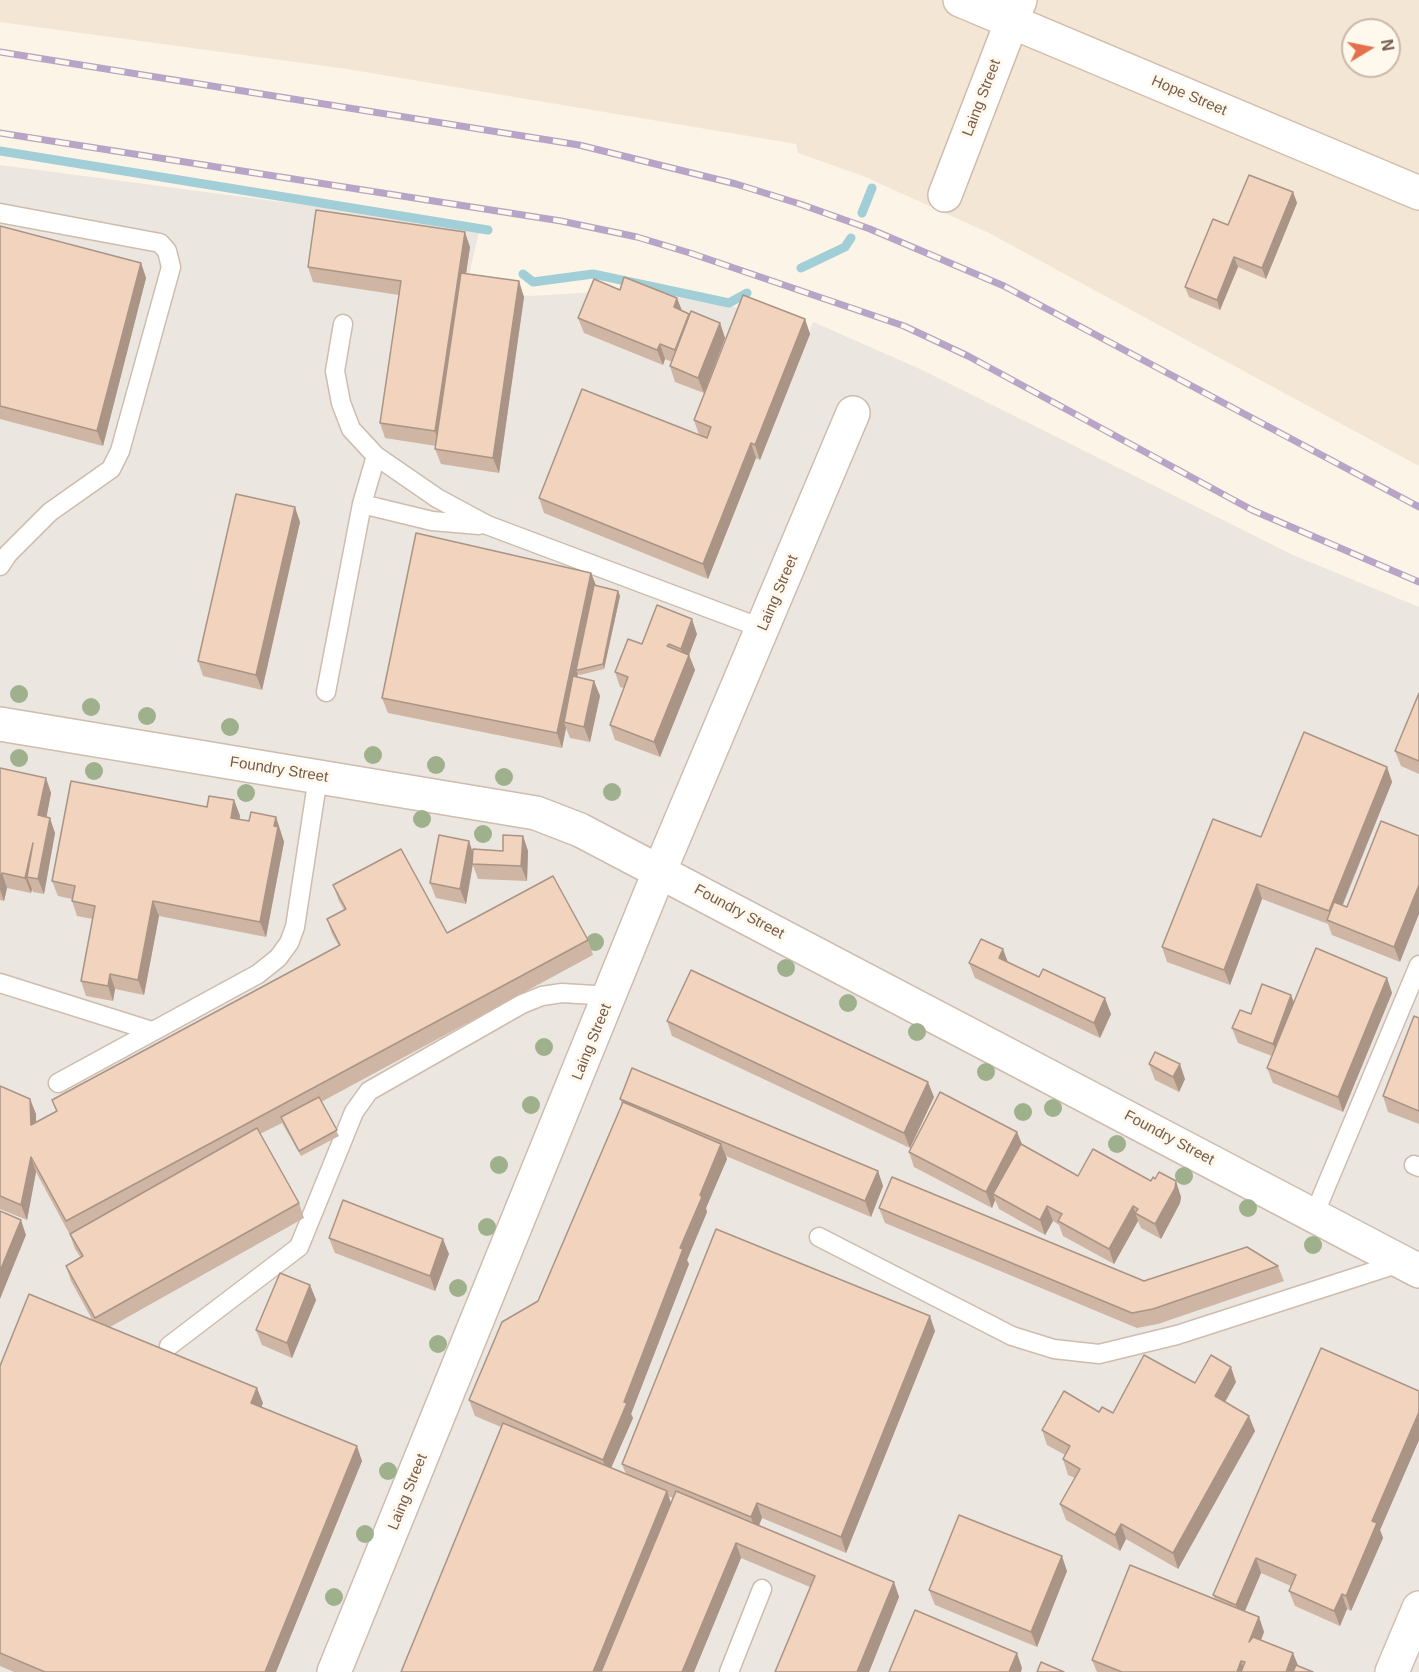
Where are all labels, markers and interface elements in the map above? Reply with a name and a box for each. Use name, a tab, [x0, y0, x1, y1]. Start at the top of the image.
north arrow	[1341, 18, 1401, 78]
text: N	[1378, 38, 1397, 52]
street label: Laing Street	[959, 57, 1005, 139]
street label: Hope Street	[1149, 72, 1229, 120]
street label: Laing Street	[754, 552, 802, 634]
street label: Foundry Street	[229, 753, 329, 787]
street label: Foundry Street	[691, 881, 787, 943]
street label: Laing Street	[569, 1001, 615, 1083]
street label: Foundry Street	[1121, 1107, 1217, 1169]
street label: Laing Street	[385, 1451, 431, 1533]

